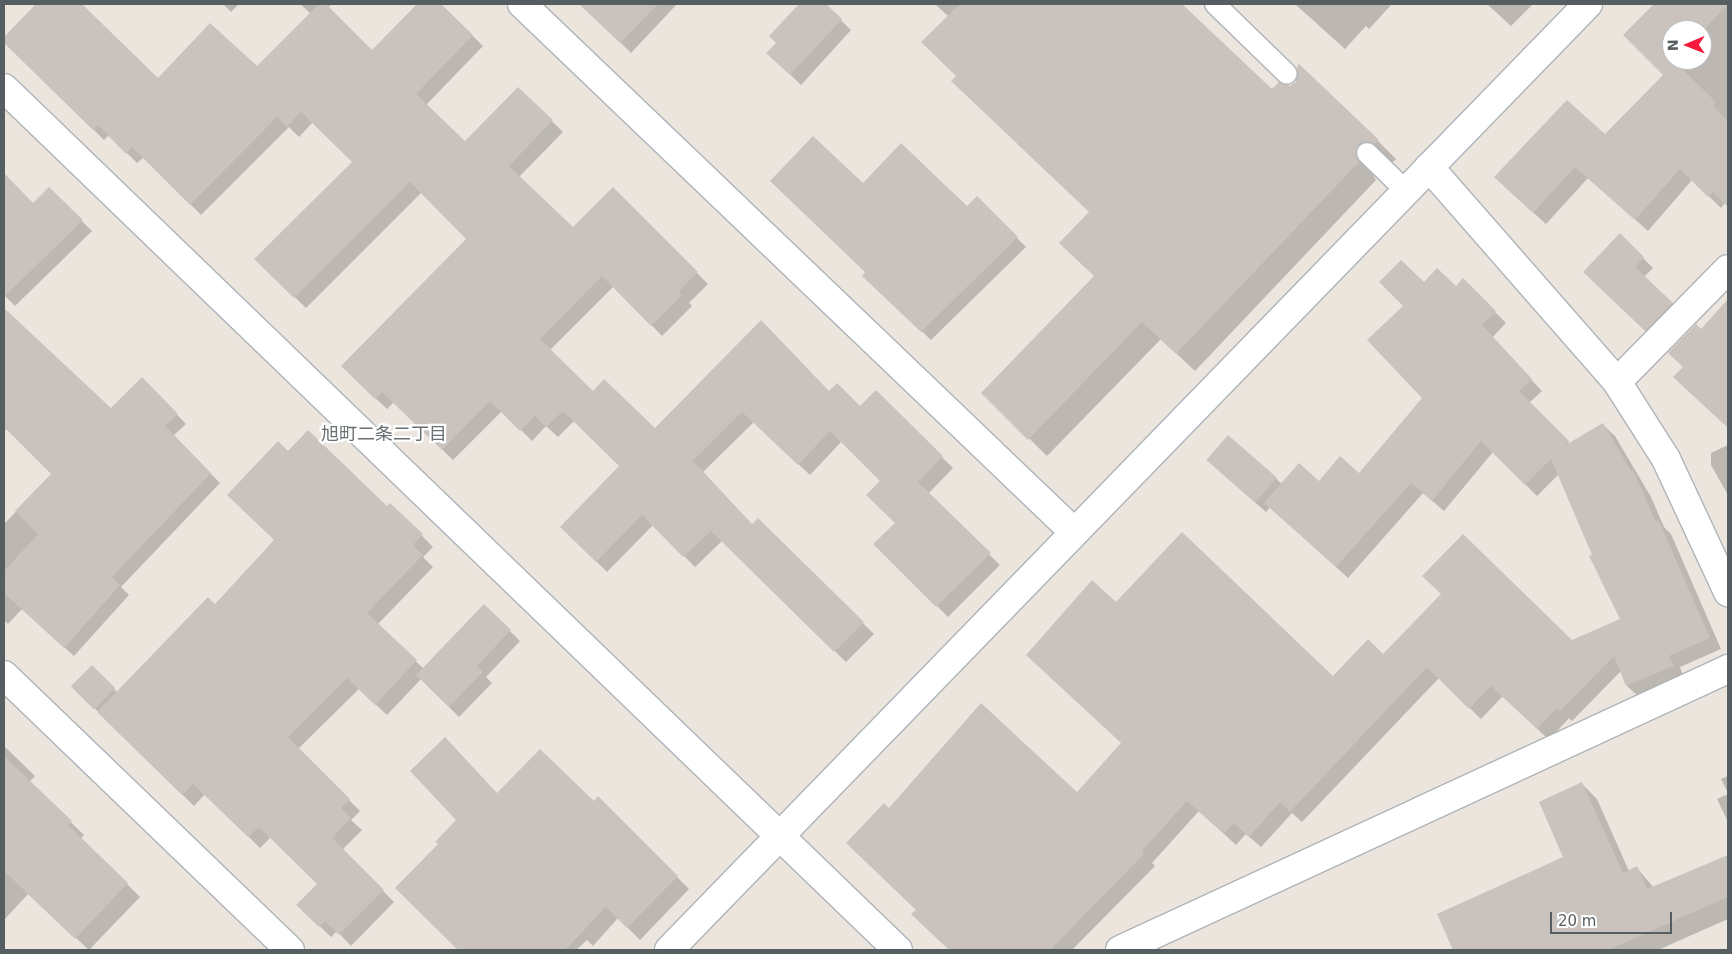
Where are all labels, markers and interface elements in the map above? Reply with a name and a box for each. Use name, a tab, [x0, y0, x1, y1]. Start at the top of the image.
north arrow	[1662, 20, 1712, 70]
text: N	[1665, 39, 1681, 51]
district label: 旭町二条二丁目	[321, 423, 447, 445]
scale bar	[1552, 902, 1674, 934]
text: 20 m	[1558, 912, 1596, 930]

